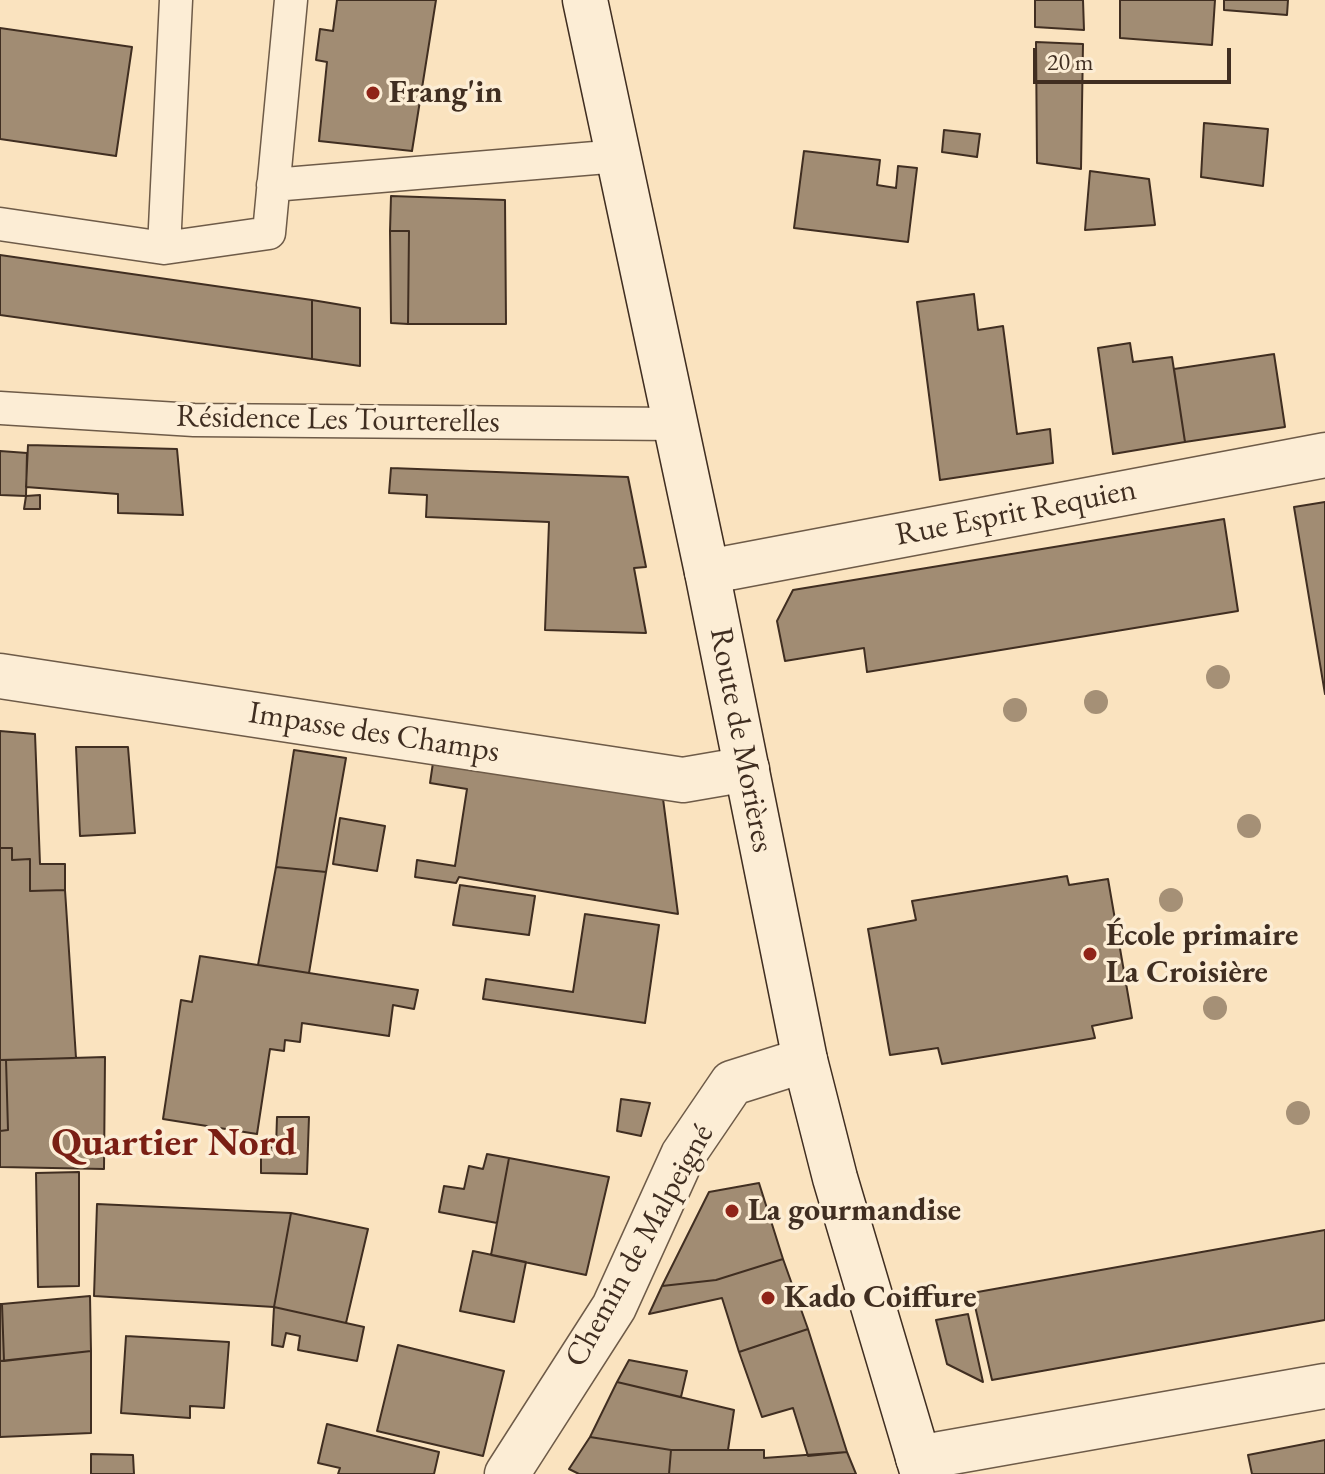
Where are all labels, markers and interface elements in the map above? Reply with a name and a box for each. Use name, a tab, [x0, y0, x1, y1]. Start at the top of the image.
scale bar	[1037, 32, 1235, 82]
text: 20 m	[1047, 46, 1094, 77]
place label: Frang'in	[389, 74, 503, 112]
marker: Frang'in	[364, 84, 382, 102]
street label: Résidence Les Tourterelles	[176, 398, 500, 442]
street label: Rue Esprit Requien	[892, 471, 1140, 555]
street label: Route de Morières	[700, 624, 782, 856]
street label: Impasse des Champs	[246, 694, 502, 772]
place label: École primaire La Croisière	[1106, 917, 1298, 992]
marker: École primaire La Croisière	[1081, 945, 1099, 963]
street label: Chemin de Malpeigné	[557, 1118, 723, 1374]
district label: Quartier Nord	[51, 1120, 297, 1168]
place label: La gourmandise	[748, 1192, 961, 1230]
marker: La gourmandise	[723, 1202, 741, 1220]
place label: Kado Coiffure	[784, 1279, 977, 1317]
marker: Kado Coiffure	[759, 1289, 777, 1307]

